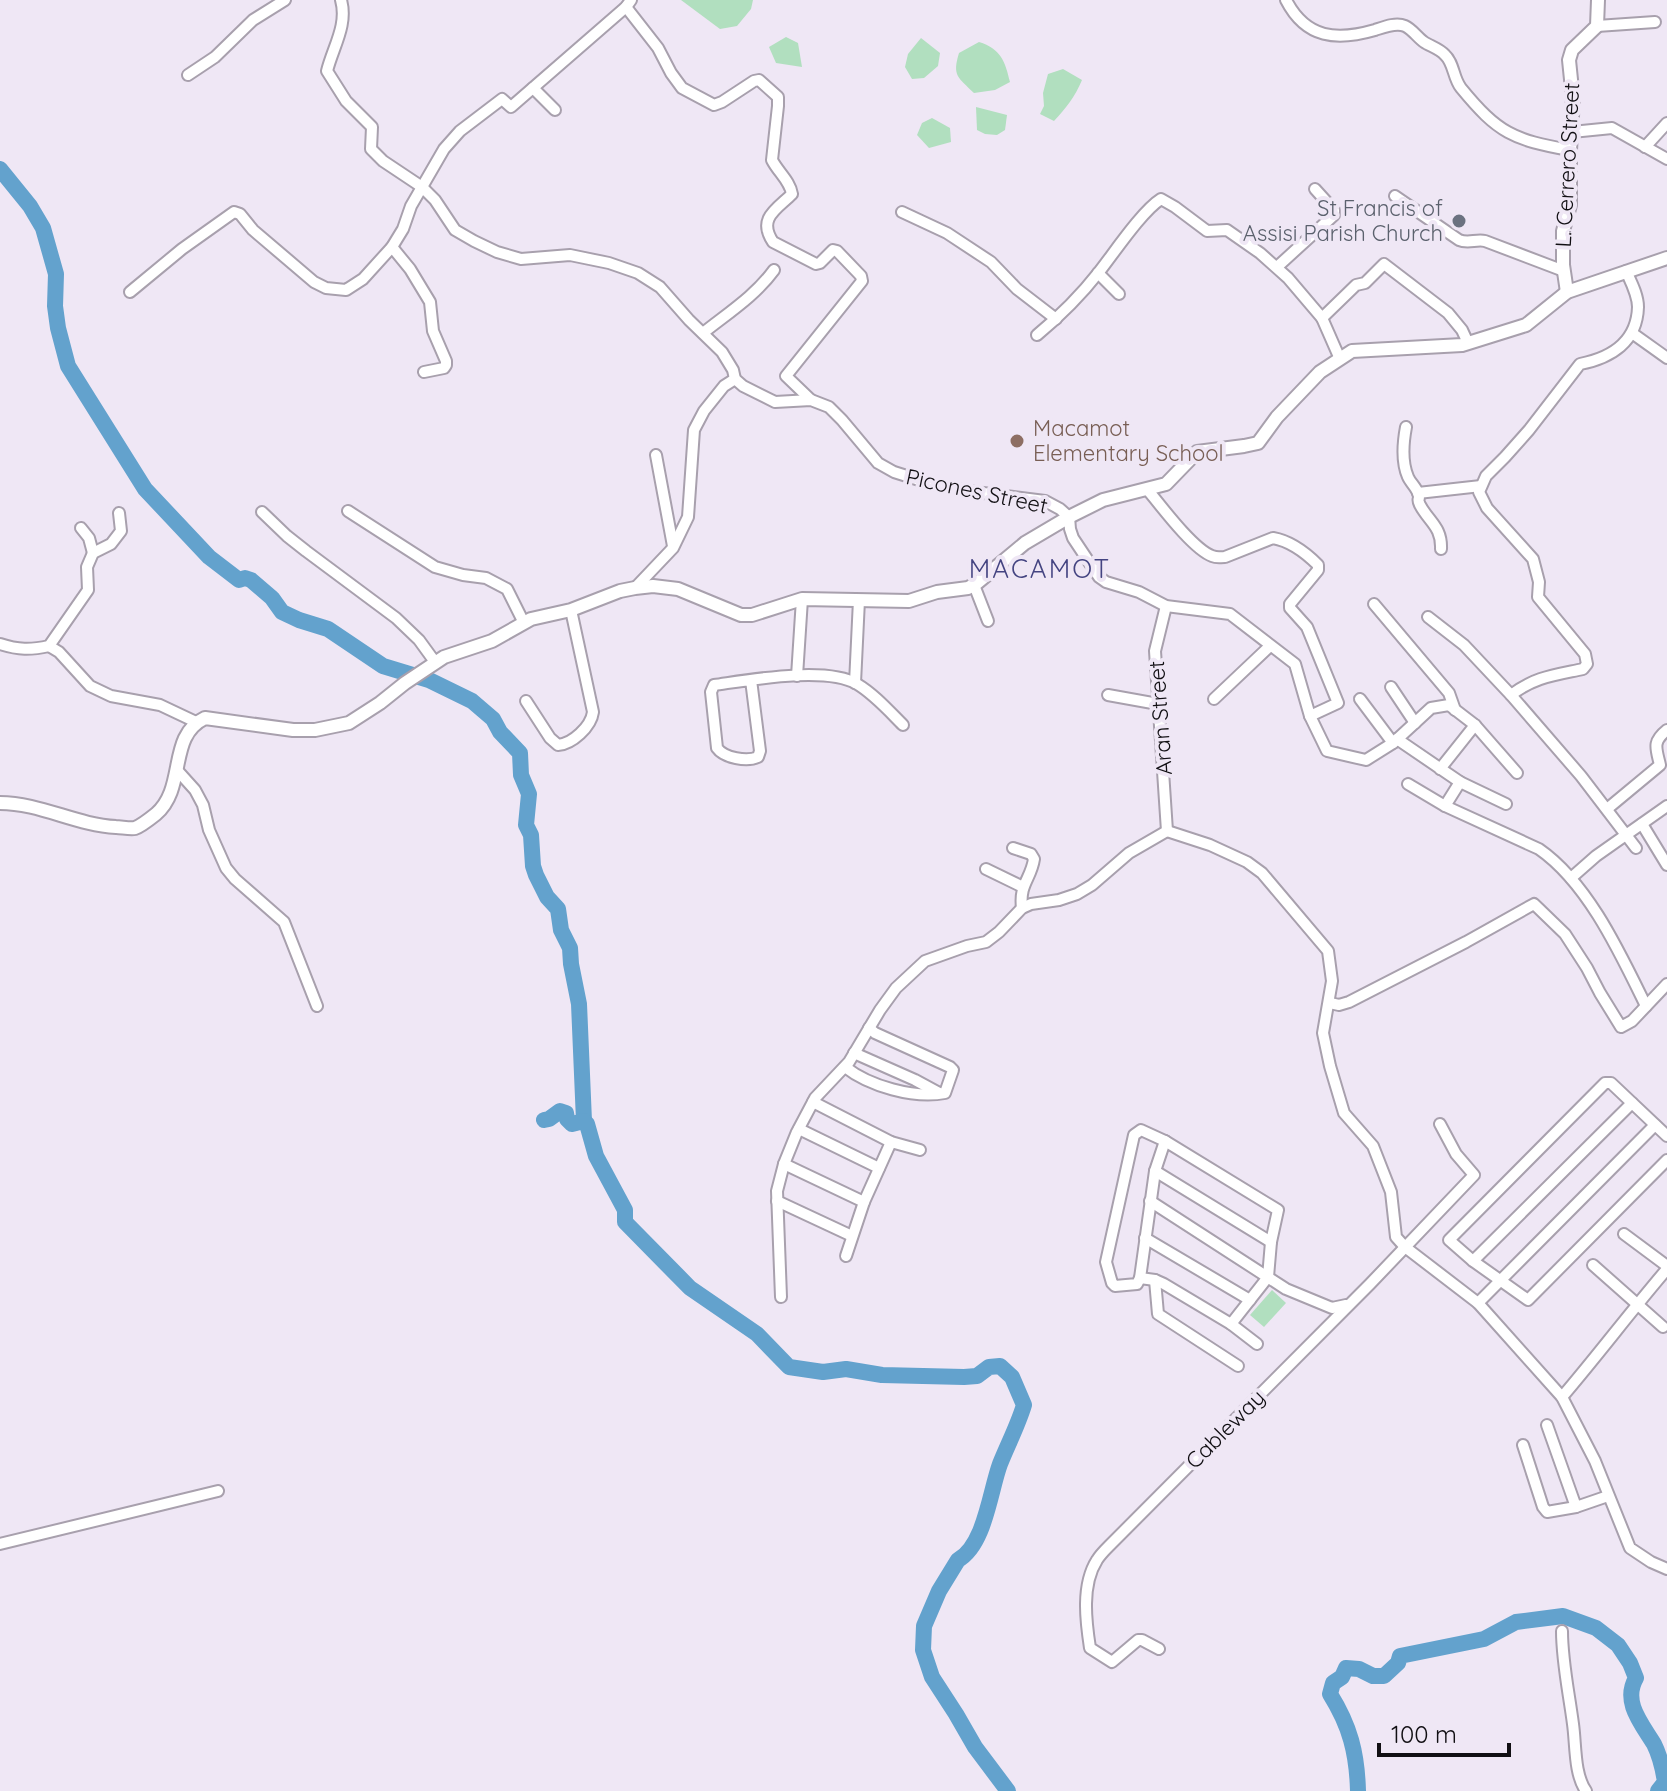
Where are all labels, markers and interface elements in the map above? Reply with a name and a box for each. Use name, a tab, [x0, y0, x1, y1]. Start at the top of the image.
street label: L. Cerrero Street	[1549, 82, 1585, 248]
place label: St Francis of Assisi Parish Church	[1243, 194, 1443, 247]
marker: St Francis of Assisi Parish Church	[1450, 212, 1468, 230]
place label: Macamot Elementary School	[1033, 414, 1224, 467]
marker: Macamot Elementary School	[1008, 432, 1026, 450]
street label: Picones Street	[904, 462, 1050, 520]
district label: MACAMOT	[969, 552, 1111, 585]
street label: Aran Street	[1142, 660, 1178, 776]
street label: Cableway	[1179, 1383, 1271, 1475]
scale bar	[1379, 1707, 1509, 1757]
text: 100 m	[1391, 1719, 1457, 1749]

